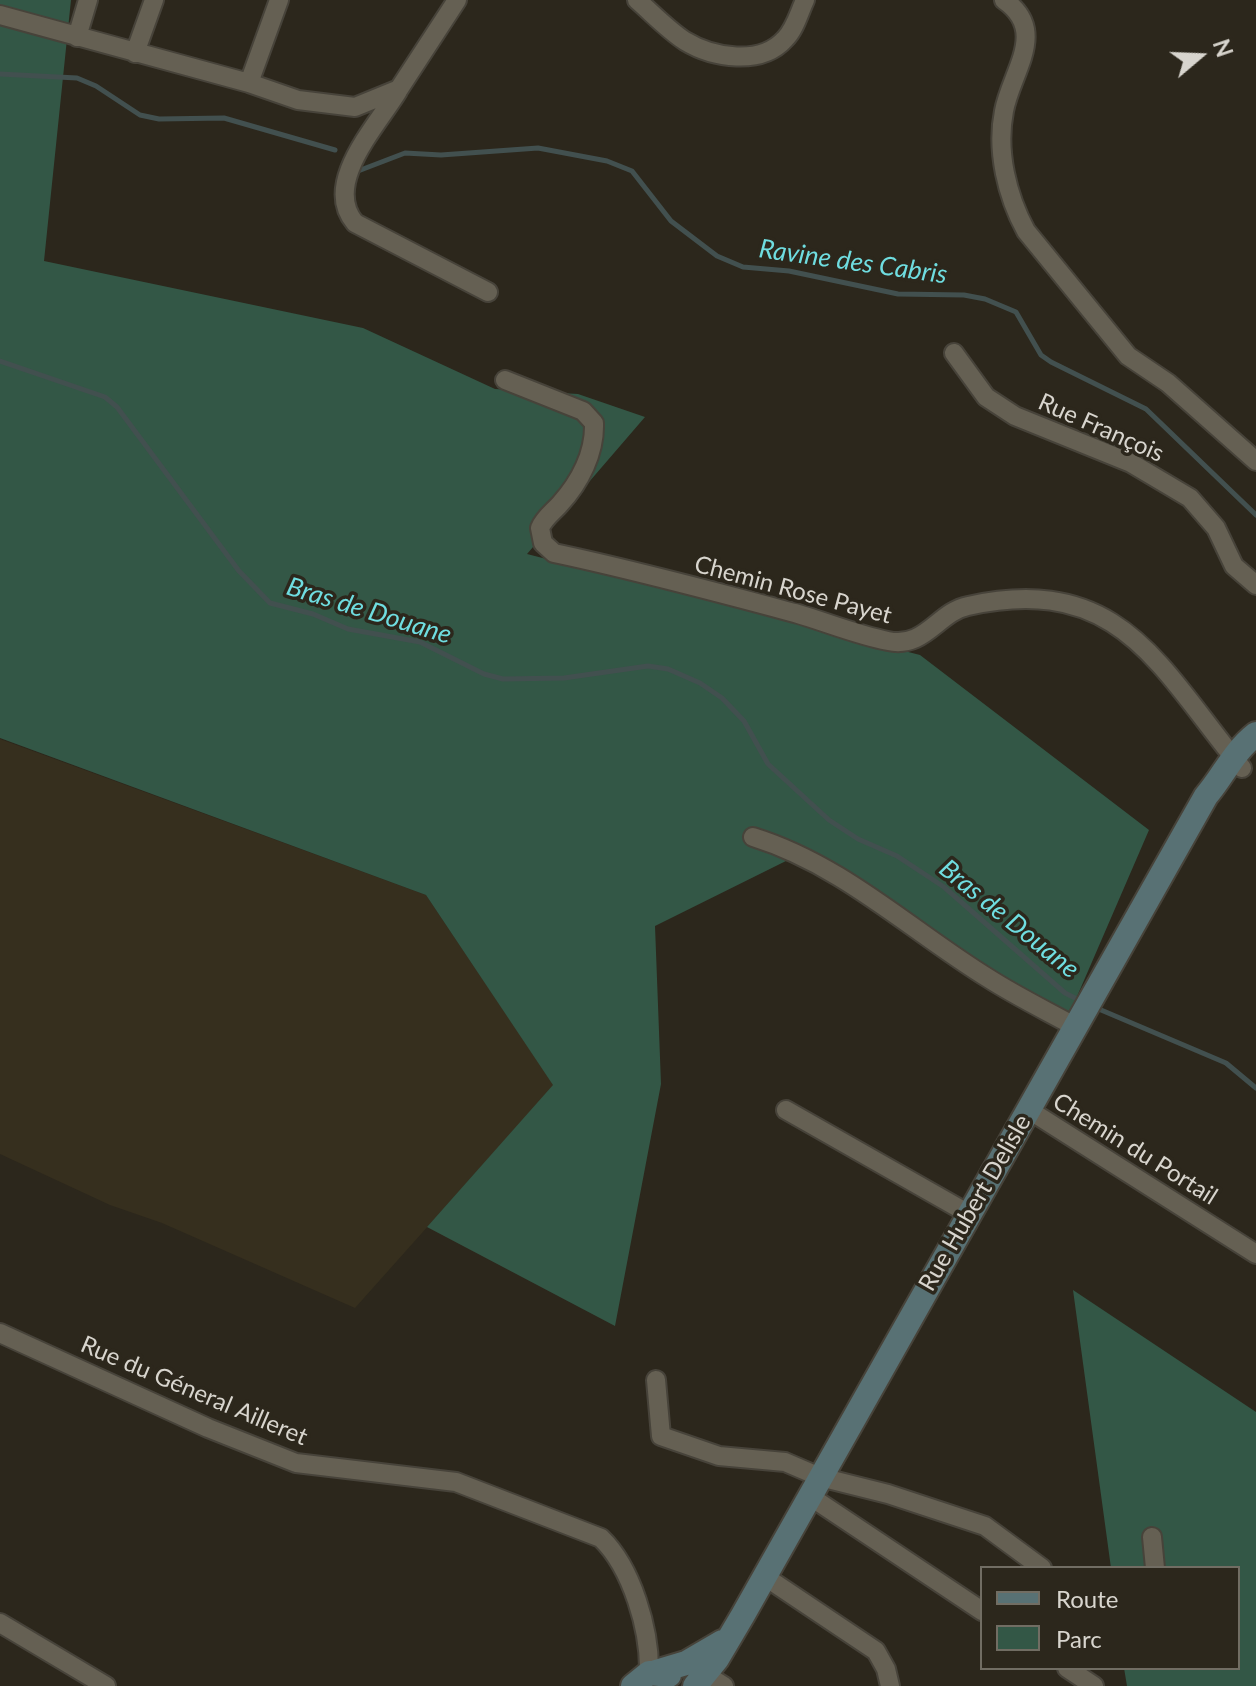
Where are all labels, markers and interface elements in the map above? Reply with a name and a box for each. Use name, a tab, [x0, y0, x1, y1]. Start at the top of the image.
north arrow	[1160, 16, 1240, 96]
text: N	[1208, 36, 1239, 60]
water label: Ravine des Cabris	[757, 233, 949, 291]
street label: Rue François	[1034, 388, 1168, 468]
street label: Chemin Rose Payet	[691, 550, 895, 630]
water label: Bras de Douane	[283, 571, 455, 651]
water label: Bras de Douane	[933, 853, 1085, 985]
street label: Chemin du Portail	[1048, 1087, 1222, 1211]
street label: Rue Hubert Delisle	[913, 1110, 1037, 1296]
street label: Rue du Géneral Ailleret	[76, 1330, 312, 1452]
legend	[980, 1566, 1240, 1670]
text: Route	[1056, 1584, 1118, 1613]
text: Parc	[1056, 1624, 1102, 1653]

